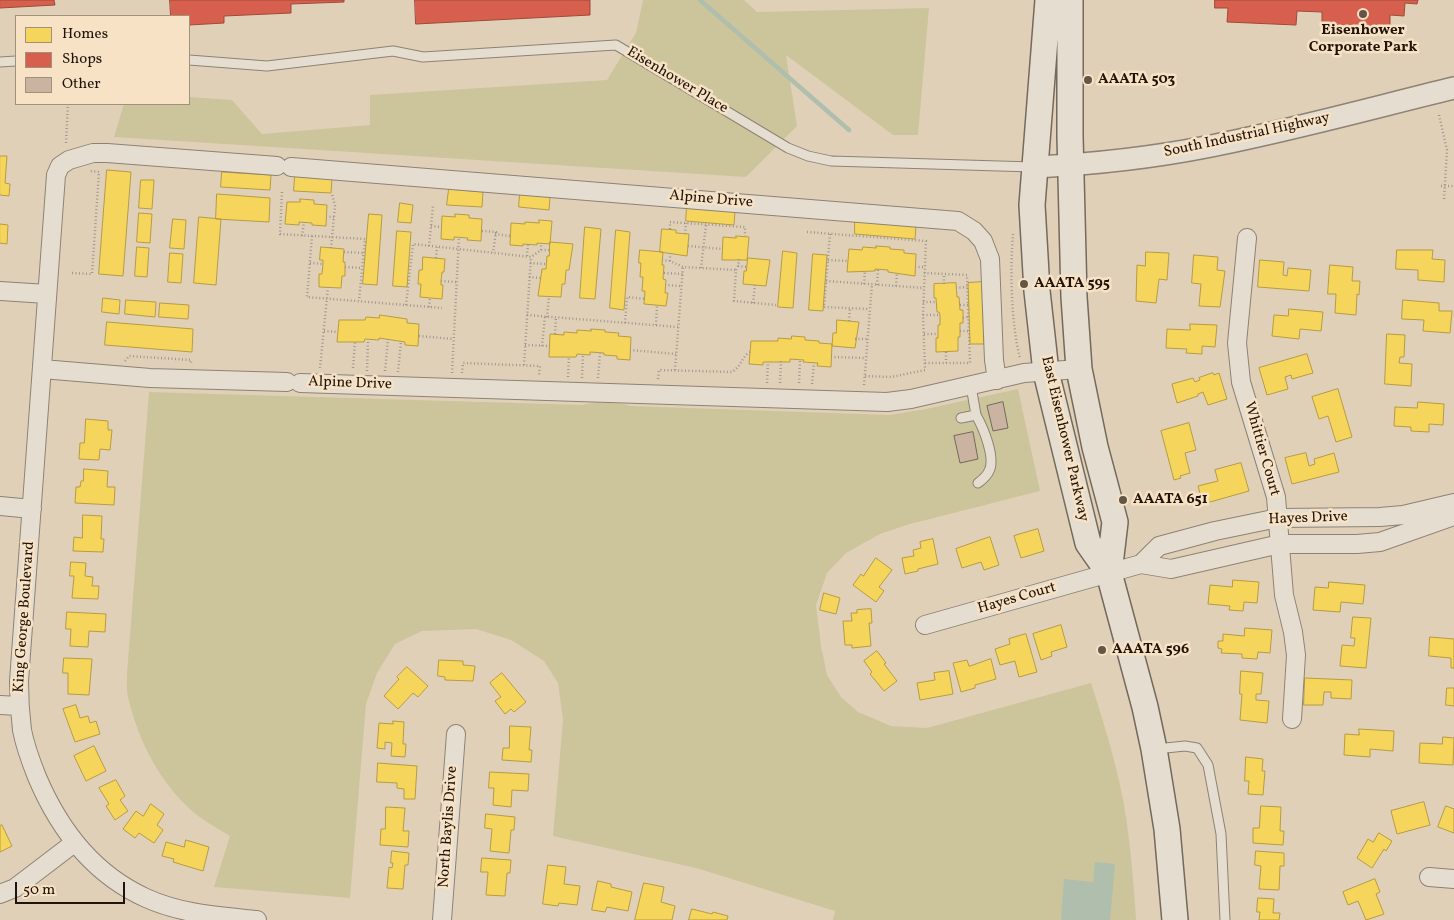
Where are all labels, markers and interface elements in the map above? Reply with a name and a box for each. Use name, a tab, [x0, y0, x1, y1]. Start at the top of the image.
marker: Eisenhower Corporate Park	[1357, 8, 1369, 20]
legend	[15, 15, 190, 105]
place label: Eisenhower Corporate Park	[1309, 22, 1417, 57]
text: Homes	[62, 24, 108, 45]
street label: Eisenhower Place	[623, 44, 731, 118]
text: Shops	[62, 49, 102, 70]
place label: AAATA 503	[1098, 71, 1175, 89]
text: Other	[62, 74, 101, 95]
marker: AAATA 503	[1082, 74, 1094, 86]
street label: South Industrial Highway	[1162, 110, 1332, 162]
street label: Alpine Drive	[668, 187, 754, 213]
place label: AAATA 595	[1034, 275, 1110, 293]
marker: AAATA 595	[1018, 278, 1030, 290]
street label: East Eisenhower Parkway	[1036, 355, 1092, 523]
street label: Alpine Drive	[308, 374, 392, 394]
street label: Whittier Court	[1239, 400, 1283, 498]
place label: AAATA 651	[1133, 491, 1208, 509]
marker: AAATA 651	[1117, 494, 1129, 506]
street label: Hayes Drive	[1268, 509, 1348, 529]
street label: King George Boulevard	[11, 541, 39, 693]
street label: Hayes Court	[976, 579, 1058, 619]
place label: AAATA 596	[1112, 641, 1189, 659]
marker: AAATA 596	[1096, 644, 1108, 656]
street label: North Baylis Drive	[436, 765, 462, 889]
scale bar	[18, 872, 128, 904]
text: 50 m	[23, 880, 55, 901]

